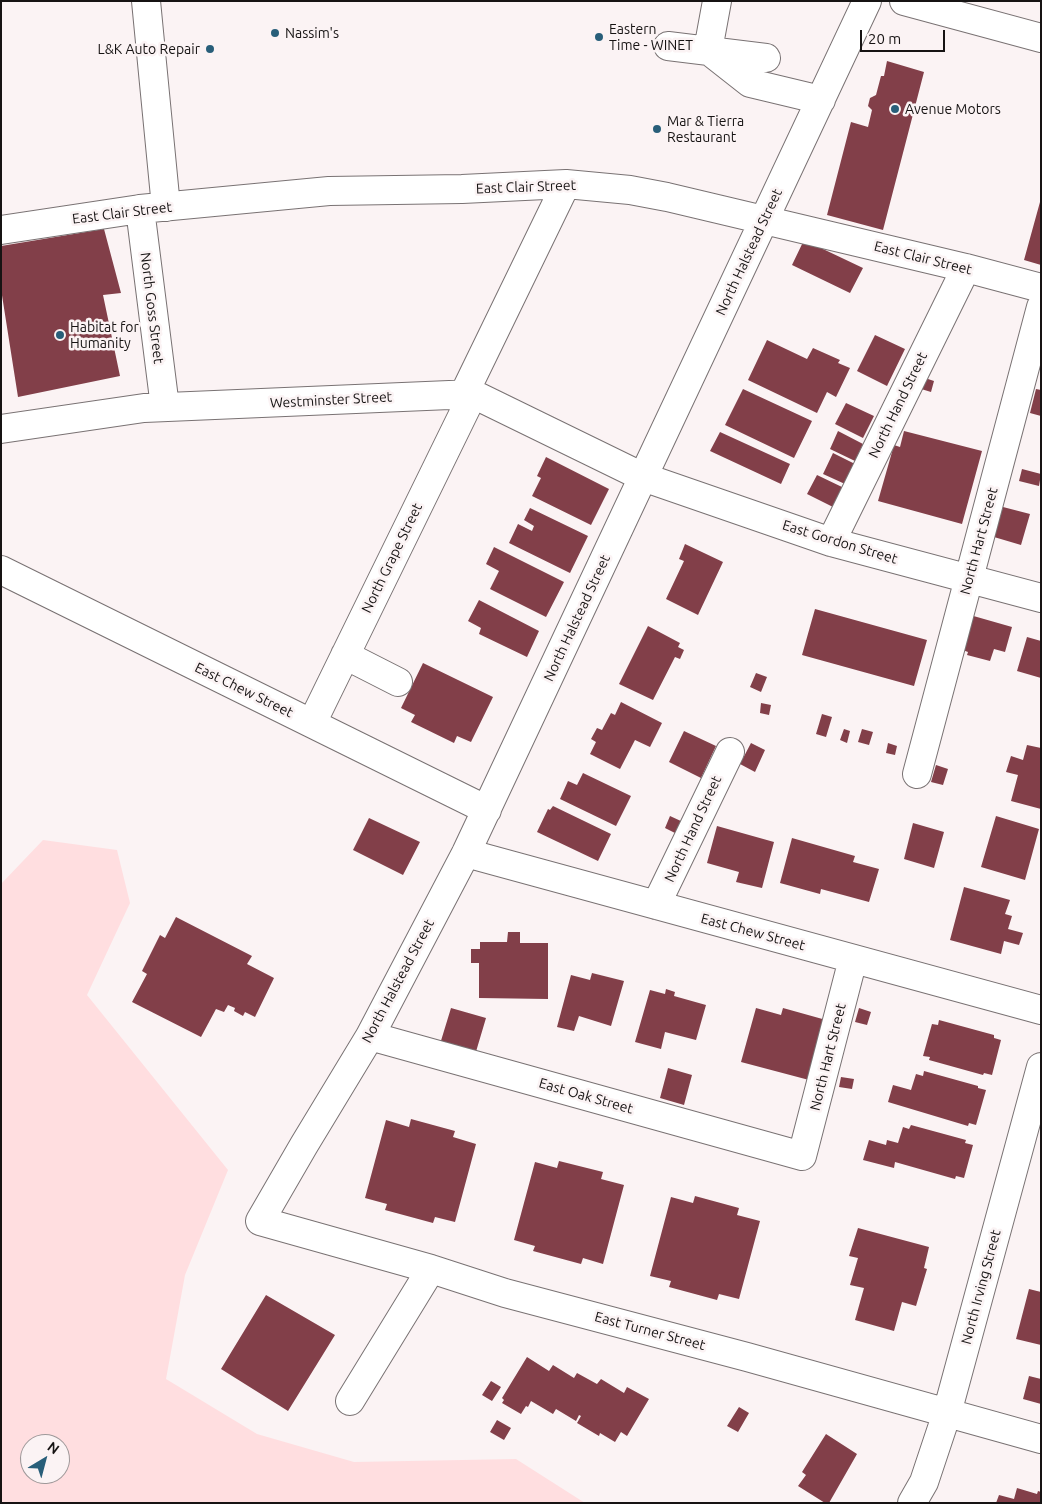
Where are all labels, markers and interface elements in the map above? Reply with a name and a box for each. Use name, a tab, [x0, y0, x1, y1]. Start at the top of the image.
scale bar	[862, 20, 947, 52]
place label: Eastern Time - WINET	[609, 21, 693, 54]
place label: Nassim's	[285, 25, 339, 41]
marker: Nassim's	[269, 27, 281, 39]
text: 20 m	[868, 30, 901, 47]
marker: Eastern Time - WINET	[593, 31, 605, 43]
place label: L&K Auto Repair	[98, 41, 200, 57]
marker: L&K Auto Repair	[204, 43, 216, 55]
place label: Avenue Motors	[905, 101, 1001, 117]
marker: Avenue Motors	[889, 103, 901, 115]
place label: Mar & Tierra Restaurant	[667, 113, 744, 146]
marker: Mar & Tierra Restaurant	[651, 123, 663, 135]
street label: East Clair Street	[476, 177, 576, 197]
street label: North Halstead Street	[712, 186, 786, 318]
street label: East Clair Street	[71, 199, 173, 227]
street label: East Clair Street	[872, 238, 974, 278]
street label: North Goss Street	[137, 251, 167, 365]
place label: Habitat for Humanity	[70, 319, 139, 352]
marker: Habitat for Humanity	[54, 329, 66, 341]
street label: North Hand Street	[865, 349, 931, 461]
street label: Westminster Street	[269, 388, 393, 412]
street label: North Hart Street	[957, 486, 1001, 596]
street label: North Grape Street	[358, 500, 426, 616]
street label: East Gordon Street	[781, 517, 899, 567]
street label: North Halstead Street	[540, 552, 614, 684]
street label: East Chew Street	[192, 659, 296, 721]
street label: North Hand Street	[661, 773, 725, 885]
street label: East Chew Street	[699, 910, 807, 954]
street label: North Halstead Street	[358, 916, 438, 1046]
street label: North Hart Street	[807, 1001, 849, 1113]
street label: East Oak Street	[537, 1075, 635, 1117]
street label: North Irving Street	[958, 1228, 1004, 1346]
street label: East Turner Street	[593, 1308, 707, 1354]
north arrow	[20, 1434, 70, 1484]
text: N	[44, 1438, 62, 1457]

